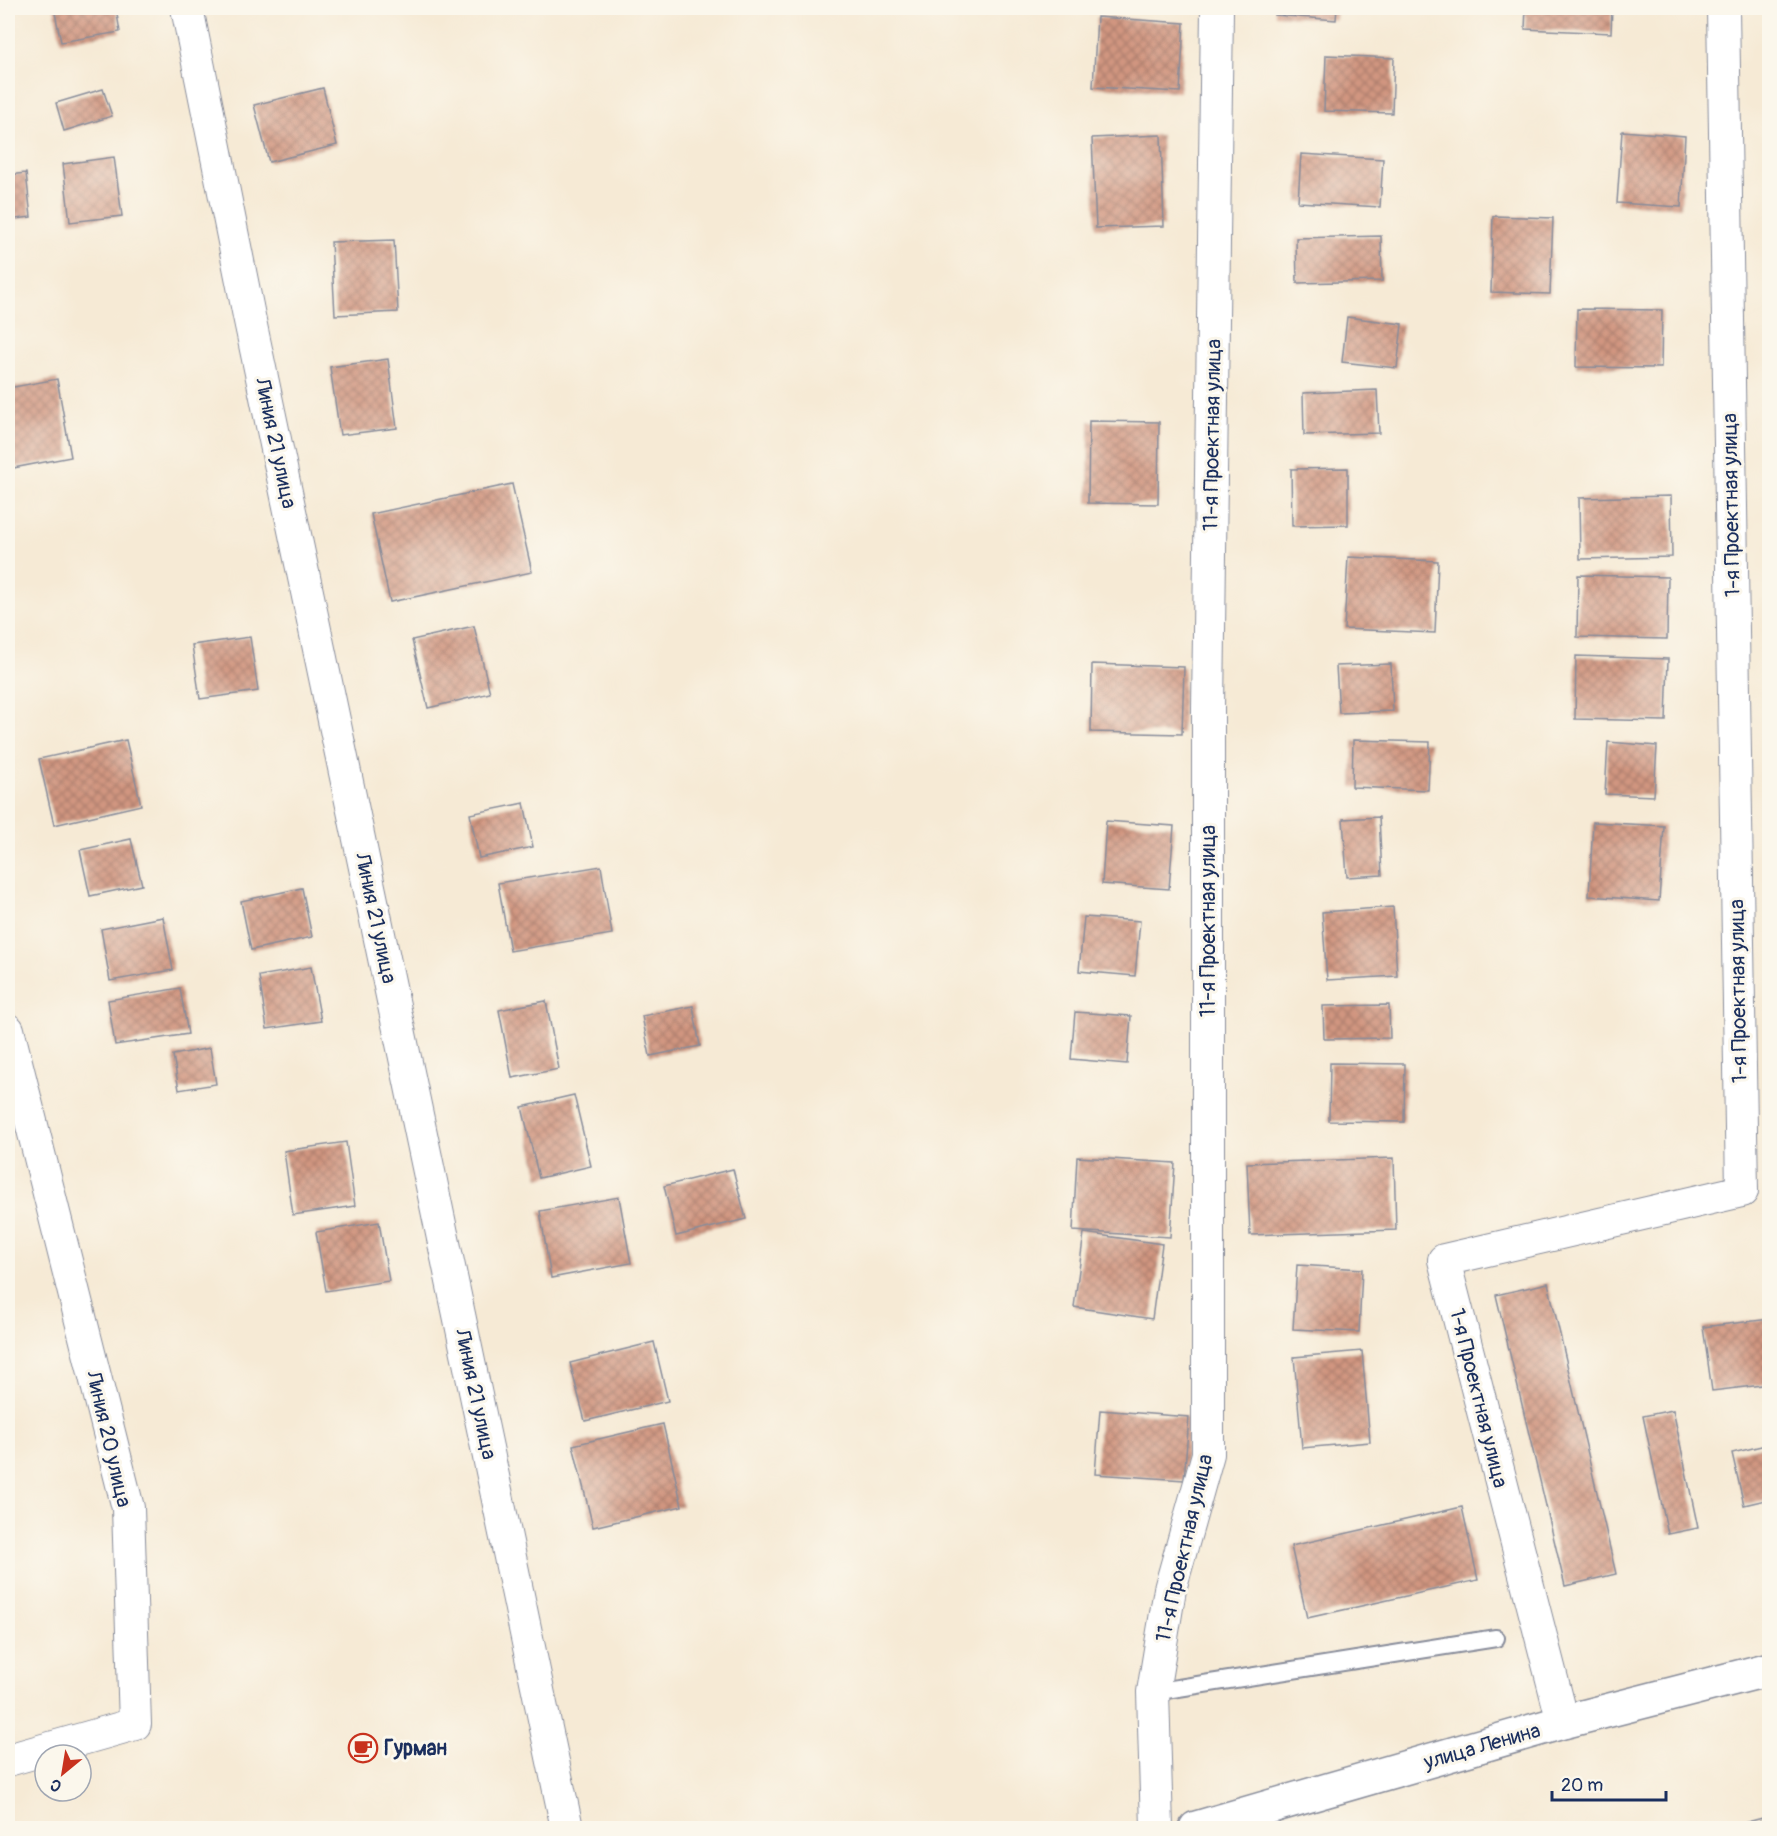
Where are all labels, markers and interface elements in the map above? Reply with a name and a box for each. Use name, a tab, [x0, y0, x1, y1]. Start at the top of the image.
street label: 11-я Проектная улица	[1197, 339, 1228, 531]
street label: Линия 21 улица	[248, 374, 303, 511]
street label: 1-я Проектная улица	[1716, 413, 1747, 597]
street label: 11-я Проектная улица	[1195, 825, 1222, 1017]
street label: Линия 21 улица	[348, 849, 403, 986]
street label: 1-я Проектная улица	[1723, 899, 1754, 1083]
street label: 1-я Проектная улица	[1443, 1306, 1514, 1491]
street label: Линия 21 улица	[448, 1325, 503, 1462]
street label: Линия 20 улица	[79, 1367, 137, 1510]
street label: 11-я Проектная улица	[1150, 1451, 1219, 1645]
street label: улица Ленина	[1420, 1717, 1543, 1776]
cafe icon: Гурман	[347, 1732, 379, 1764]
place label: Гурман	[384, 1735, 447, 1762]
north arrow	[33, 1743, 93, 1803]
scale bar	[1552, 1764, 1666, 1802]
text: С	[47, 1774, 65, 1796]
text: 20 m	[1561, 1774, 1603, 1797]

